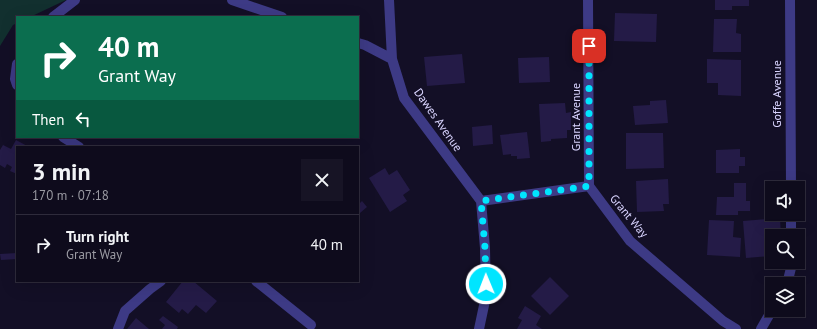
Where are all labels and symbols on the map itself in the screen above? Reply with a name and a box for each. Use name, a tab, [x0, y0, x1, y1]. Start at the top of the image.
pin	[572, 29, 606, 63]
street label: Goffe Avenue	[769, 60, 784, 128]
street label: Grant Avenue	[568, 83, 583, 151]
street label: Dawes Avenue	[411, 85, 466, 154]
street label: Grant Way	[607, 191, 652, 241]
position arrow	[465, 263, 507, 305]

